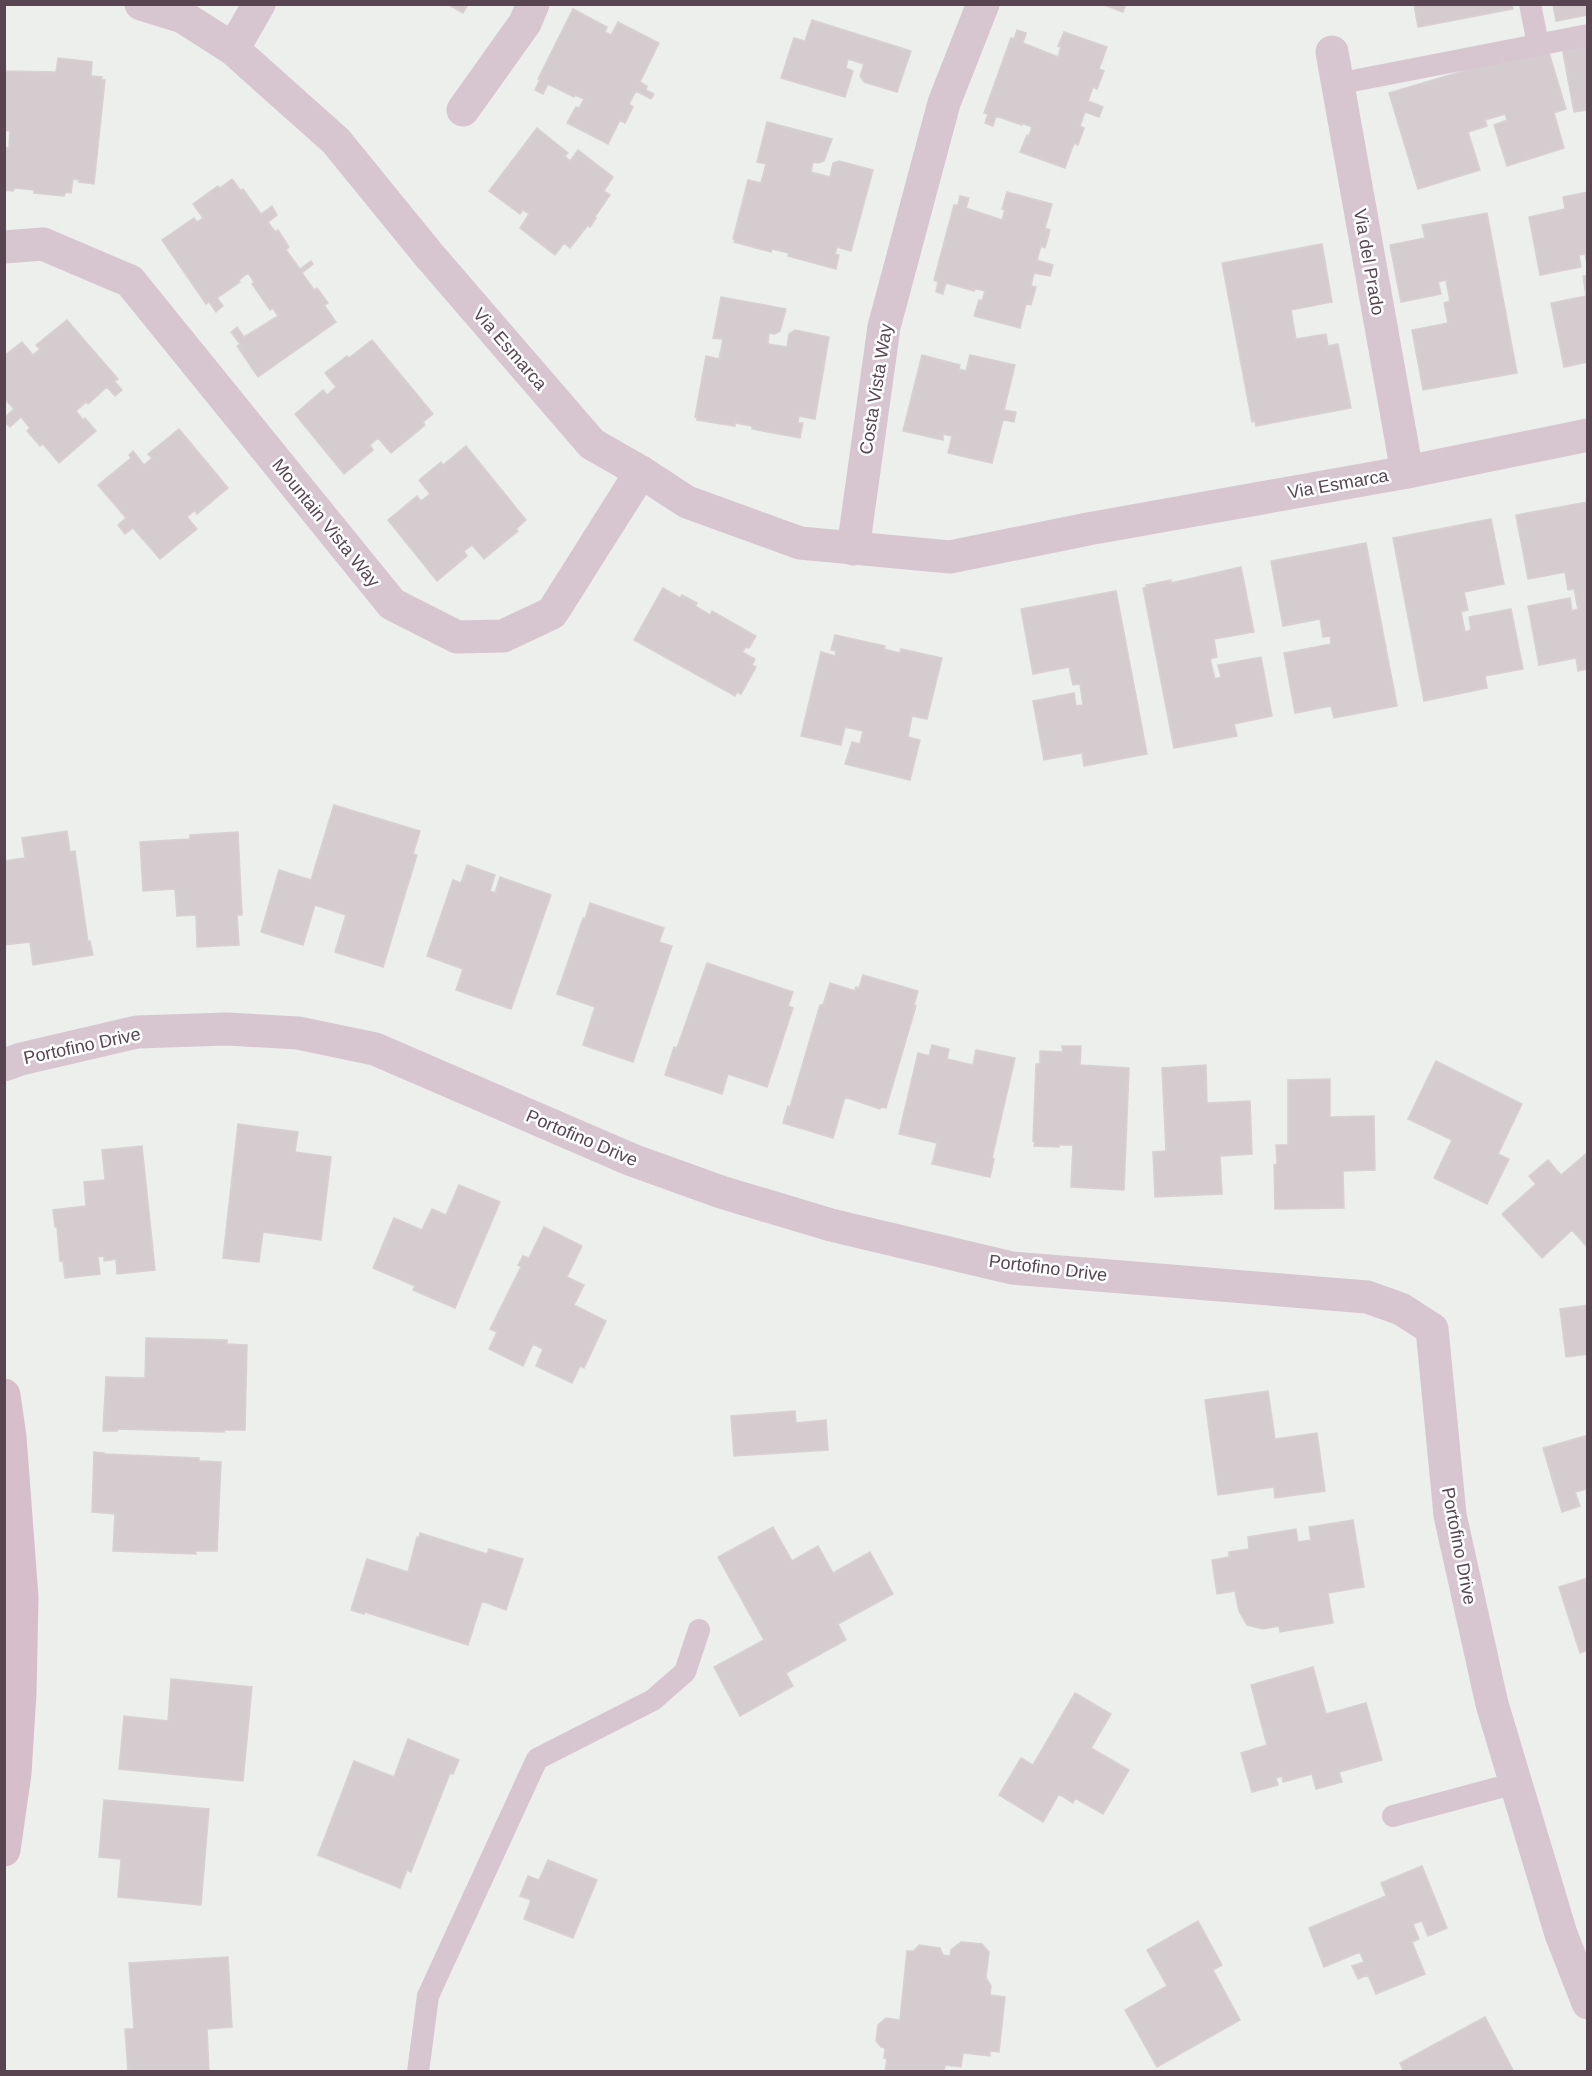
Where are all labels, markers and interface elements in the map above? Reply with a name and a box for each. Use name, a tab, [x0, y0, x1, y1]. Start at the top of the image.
street label: Via del Prado	[1350, 207, 1388, 317]
street label: Via Esmarca	[469, 304, 552, 395]
street label: Costa Vista Way	[856, 322, 896, 456]
street label: Mountain Vista Way	[268, 455, 384, 591]
street label: Via Esmarca	[1286, 465, 1391, 503]
street label: Portofino Drive	[22, 1024, 142, 1068]
street label: Portofino Drive	[523, 1106, 641, 1170]
street label: Portofino Drive	[988, 1251, 1108, 1285]
street label: Portofino Drive	[1438, 1486, 1480, 1606]

